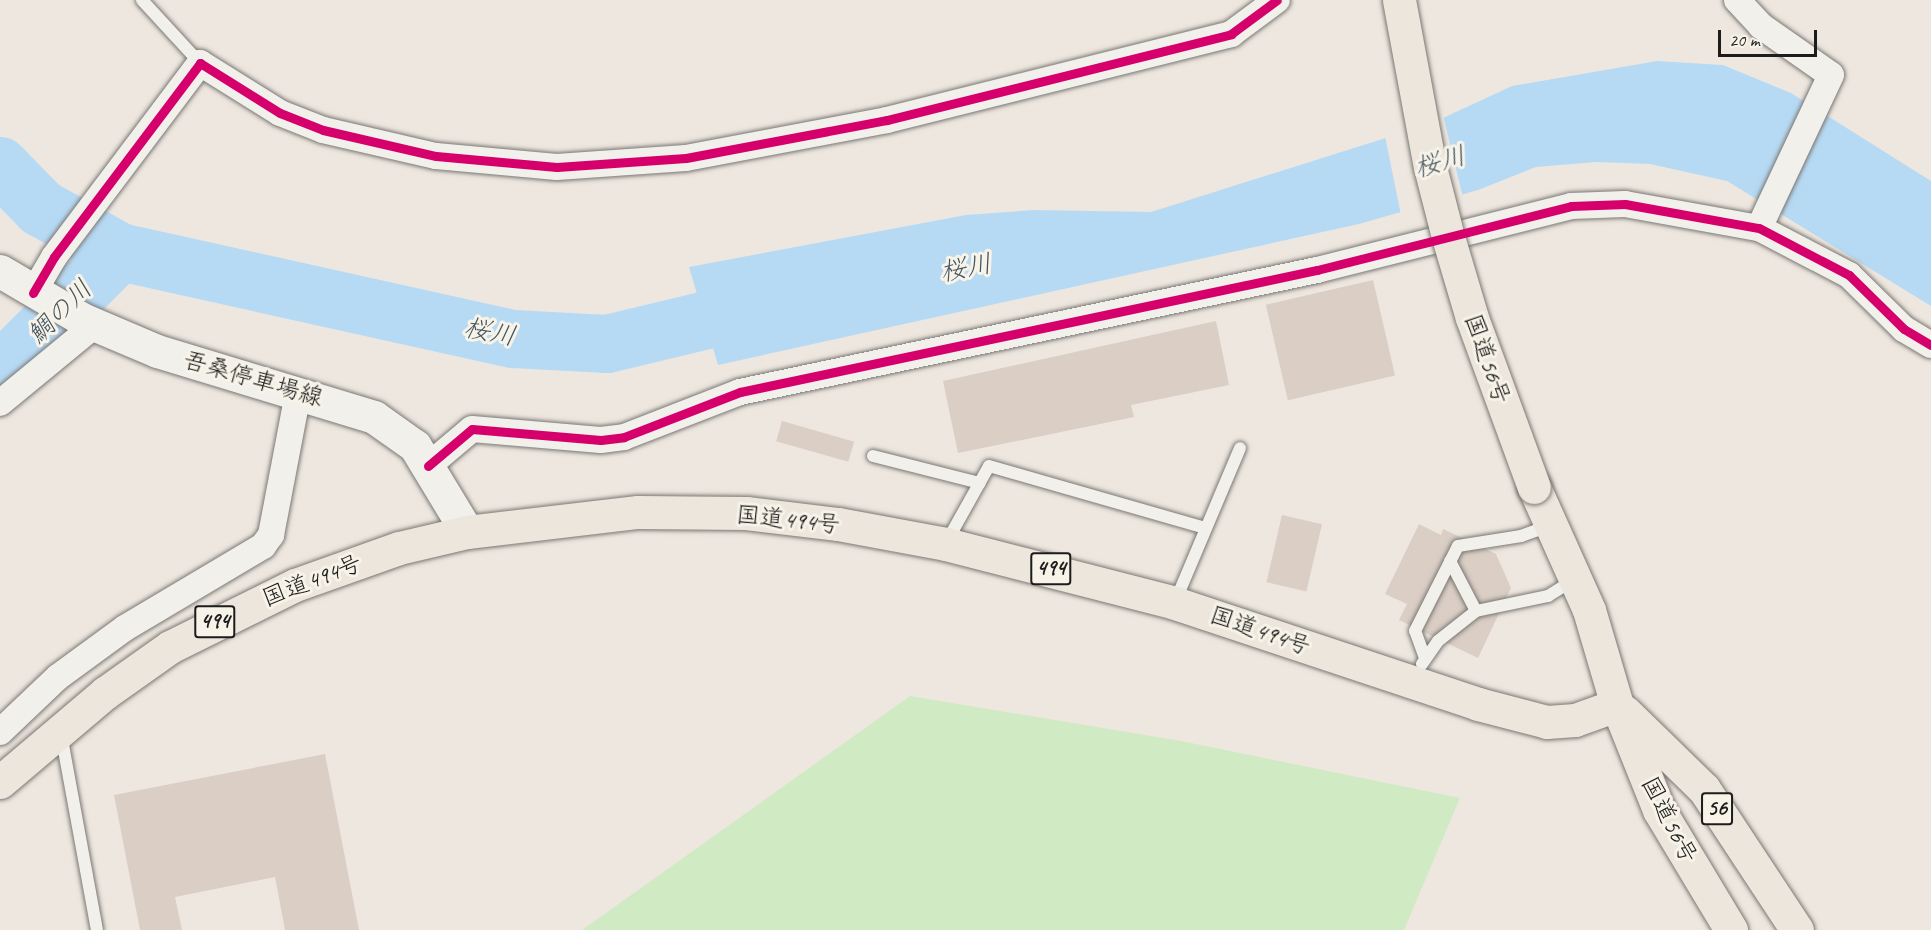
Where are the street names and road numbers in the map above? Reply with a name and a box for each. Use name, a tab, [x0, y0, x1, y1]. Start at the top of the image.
street label: 国道56号	[1458, 310, 1516, 408]
street label: 吾桑停車場線	[180, 345, 326, 413]
street label: 国道494号	[735, 500, 841, 540]
street label: 国道494号	[258, 549, 366, 613]
road number: 494	[1030, 550, 1072, 588]
street label: 国道494号	[1206, 600, 1314, 662]
road number: 494	[194, 603, 236, 641]
street label: 国道56号	[1635, 772, 1703, 868]
road number: 56	[1700, 790, 1734, 828]

